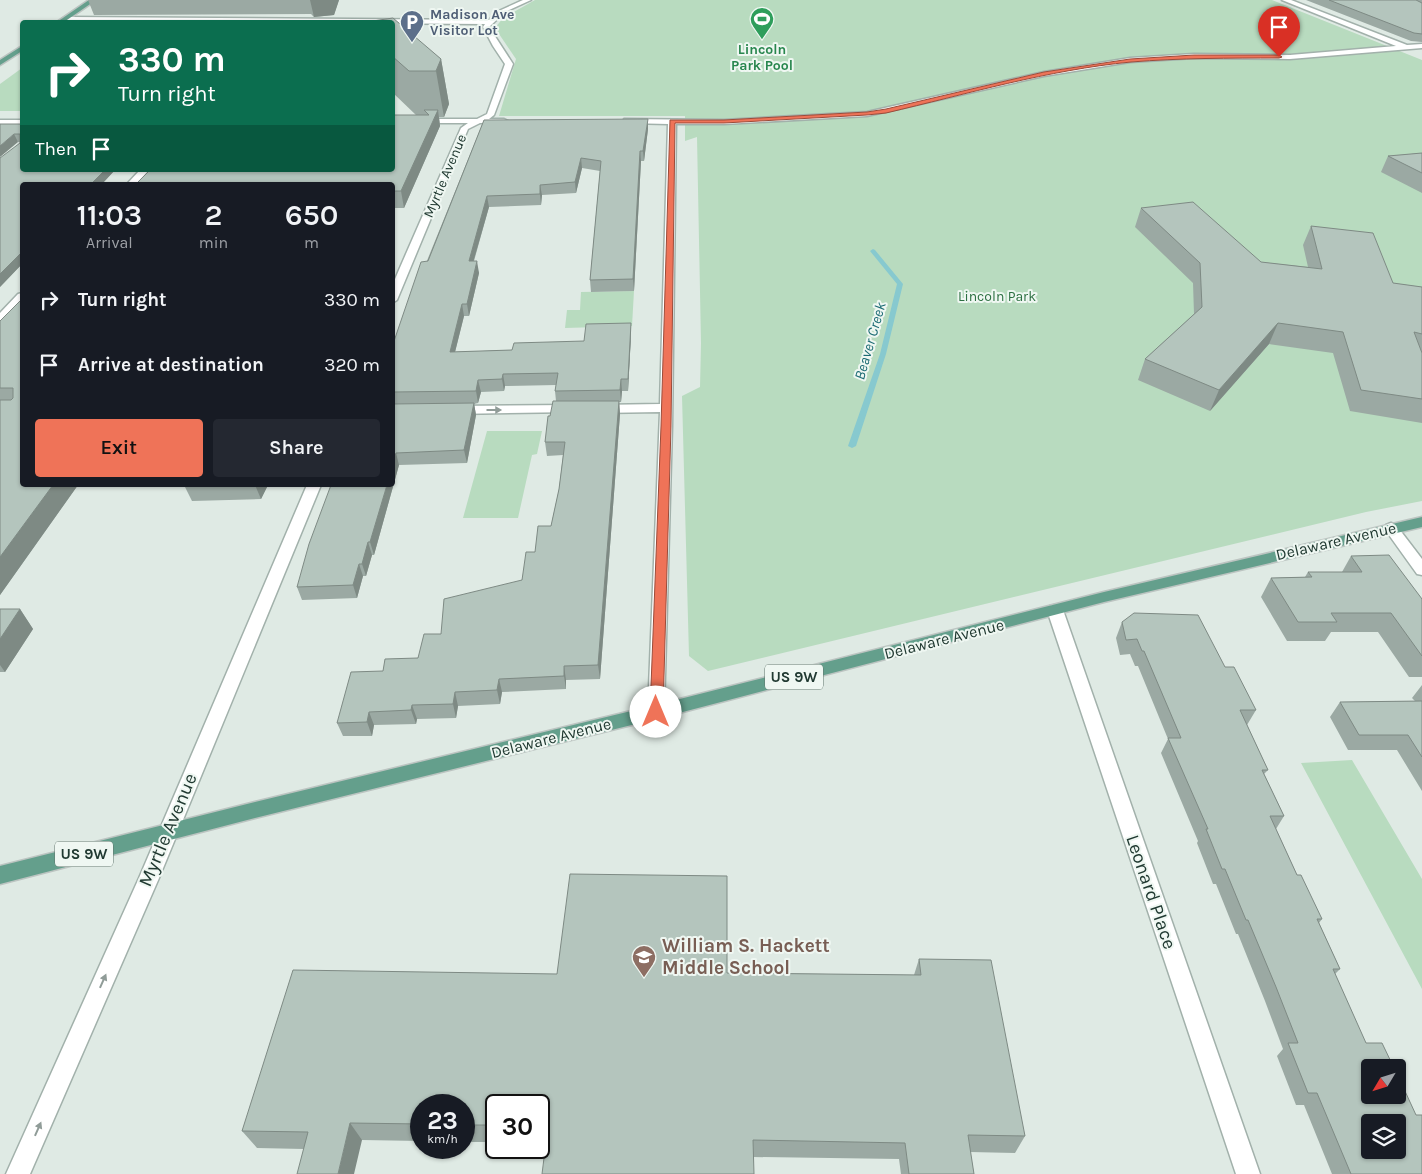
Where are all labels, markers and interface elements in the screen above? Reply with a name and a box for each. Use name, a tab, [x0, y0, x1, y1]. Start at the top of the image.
place label: Madison Ave Visitor Lot	[430, 6, 514, 39]
sports icon: Lincoln Park Pool	[749, 6, 775, 40]
pin	[1258, 6, 1300, 57]
parking icon: Madison Ave Visitor Lot	[399, 9, 425, 43]
icon: arrive	[1265, 13, 1293, 41]
text: 330 m	[118, 39, 226, 80]
icon: right	[35, 40, 100, 105]
place label: Lincoln Park Pool	[731, 41, 793, 74]
text: Turn right	[118, 81, 216, 107]
street label: Myrtle Avenue	[420, 132, 470, 220]
icon: arrive	[87, 135, 115, 163]
text: Then	[35, 138, 77, 160]
text: 11:03	[76, 197, 142, 233]
text: 2	[204, 197, 222, 233]
text: 650	[285, 197, 339, 233]
text: Arrival	[86, 233, 133, 252]
text: min	[199, 233, 228, 252]
text: m	[304, 233, 319, 252]
icon: right	[35, 286, 63, 314]
park label: Lincoln Park	[958, 288, 1036, 305]
text: Turn right	[78, 289, 167, 311]
text: 330 m	[324, 289, 380, 311]
water label: Beaver Creek	[850, 300, 890, 382]
icon: arrive	[35, 351, 63, 379]
text: Arrive at destination	[78, 354, 264, 376]
text: 320 m	[324, 354, 380, 376]
one-way arrow	[486, 405, 502, 413]
button: Exit	[35, 419, 203, 477]
button: Share	[213, 419, 380, 477]
street label: Delaware Avenue	[1274, 518, 1398, 564]
street label: Delaware Avenue	[882, 615, 1006, 663]
road number: US 9W	[765, 664, 823, 690]
position arrow	[629, 685, 681, 737]
street label: Delaware Avenue	[489, 714, 613, 762]
street label: Myrtle Avenue	[134, 770, 202, 890]
street label: Leonard Place	[1121, 832, 1181, 952]
road number: US 9W	[55, 842, 113, 866]
place label: William S. Hackett Middle School	[662, 935, 830, 979]
school or university icon: William S. Hackett Middle School	[631, 944, 657, 978]
one-way arrow	[100, 974, 108, 988]
north arrow	[1361, 1059, 1406, 1104]
map controls	[1361, 1059, 1406, 1159]
speed limit sign: 30	[485, 1094, 550, 1159]
text: 23	[427, 1106, 458, 1135]
button: layers	[1361, 1114, 1406, 1159]
one-way arrow	[34, 1122, 42, 1136]
text: km/h	[427, 1132, 458, 1146]

